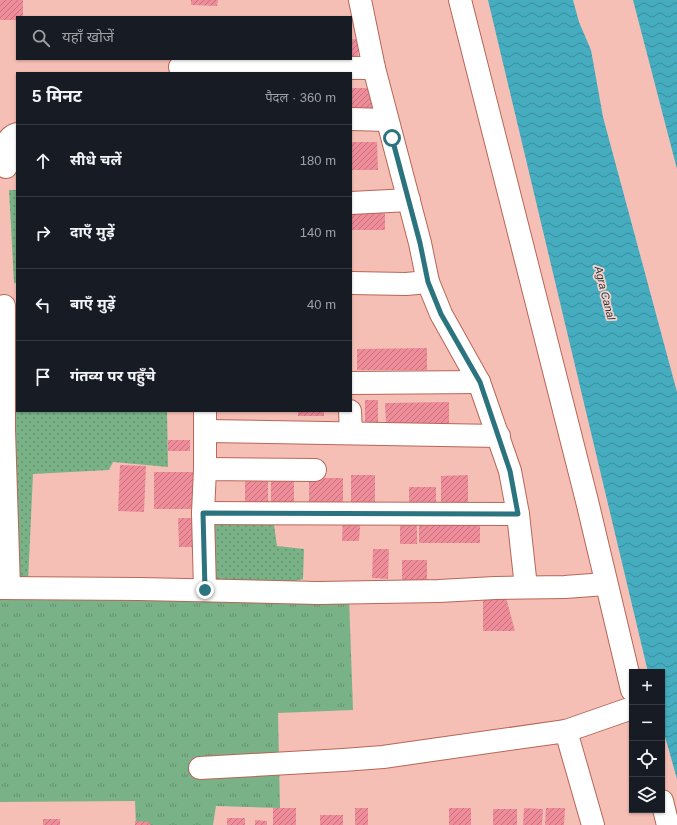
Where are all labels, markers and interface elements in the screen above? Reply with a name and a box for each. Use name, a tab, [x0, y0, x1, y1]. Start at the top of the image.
search box	[16, 16, 352, 60]
icon: search	[30, 27, 52, 49]
text: यहाँ खोजें	[62, 28, 114, 45]
text: 5 मिनट	[32, 87, 82, 106]
text: पैदल · 360 m	[265, 90, 336, 105]
route start	[383, 129, 401, 147]
icon: ahead	[32, 150, 54, 172]
text: सीधे चलें	[70, 151, 121, 168]
text: 180 m	[300, 153, 336, 168]
icon: right	[32, 222, 54, 244]
text: दाएँ मुड़ें	[70, 223, 114, 240]
text: 140 m	[300, 225, 336, 240]
water label: Agra Canal	[592, 264, 618, 322]
icon: left	[32, 294, 54, 316]
text: बाएँ मुड़ें	[70, 295, 115, 312]
text: 40 m	[307, 297, 336, 312]
icon: arrive	[32, 366, 54, 388]
text: गंतव्य पर पहुँचे	[70, 367, 155, 384]
route end	[196, 581, 214, 599]
map controls	[629, 669, 665, 813]
button: +	[629, 669, 665, 705]
button: −	[629, 705, 665, 741]
button: locate	[629, 741, 665, 777]
button: layers	[629, 777, 665, 813]

